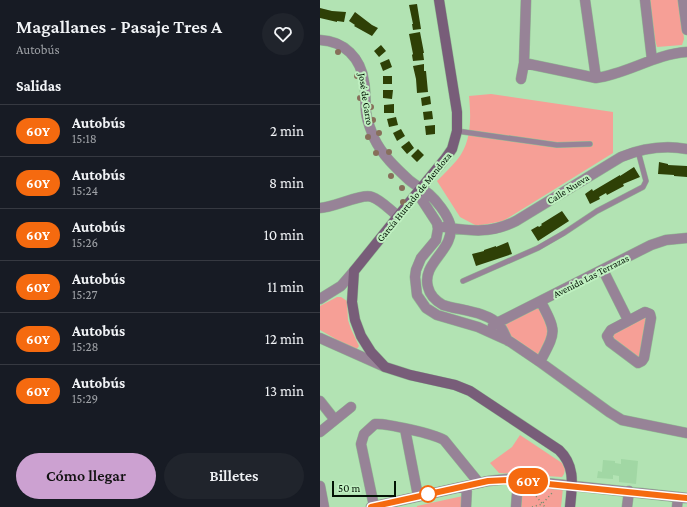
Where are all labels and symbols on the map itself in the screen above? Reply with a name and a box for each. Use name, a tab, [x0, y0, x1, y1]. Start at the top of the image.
street label: José de Garro	[356, 71, 376, 126]
street label: García Hurtado de Mendoza	[375, 150, 454, 244]
street label: Calle Nueva	[545, 172, 591, 206]
street label: Avenida Las Terrazas	[551, 252, 631, 300]
line badge: 60Y	[505, 468, 551, 494]
scale bar	[332, 479, 396, 498]
unlabelled marker	[419, 485, 437, 503]

